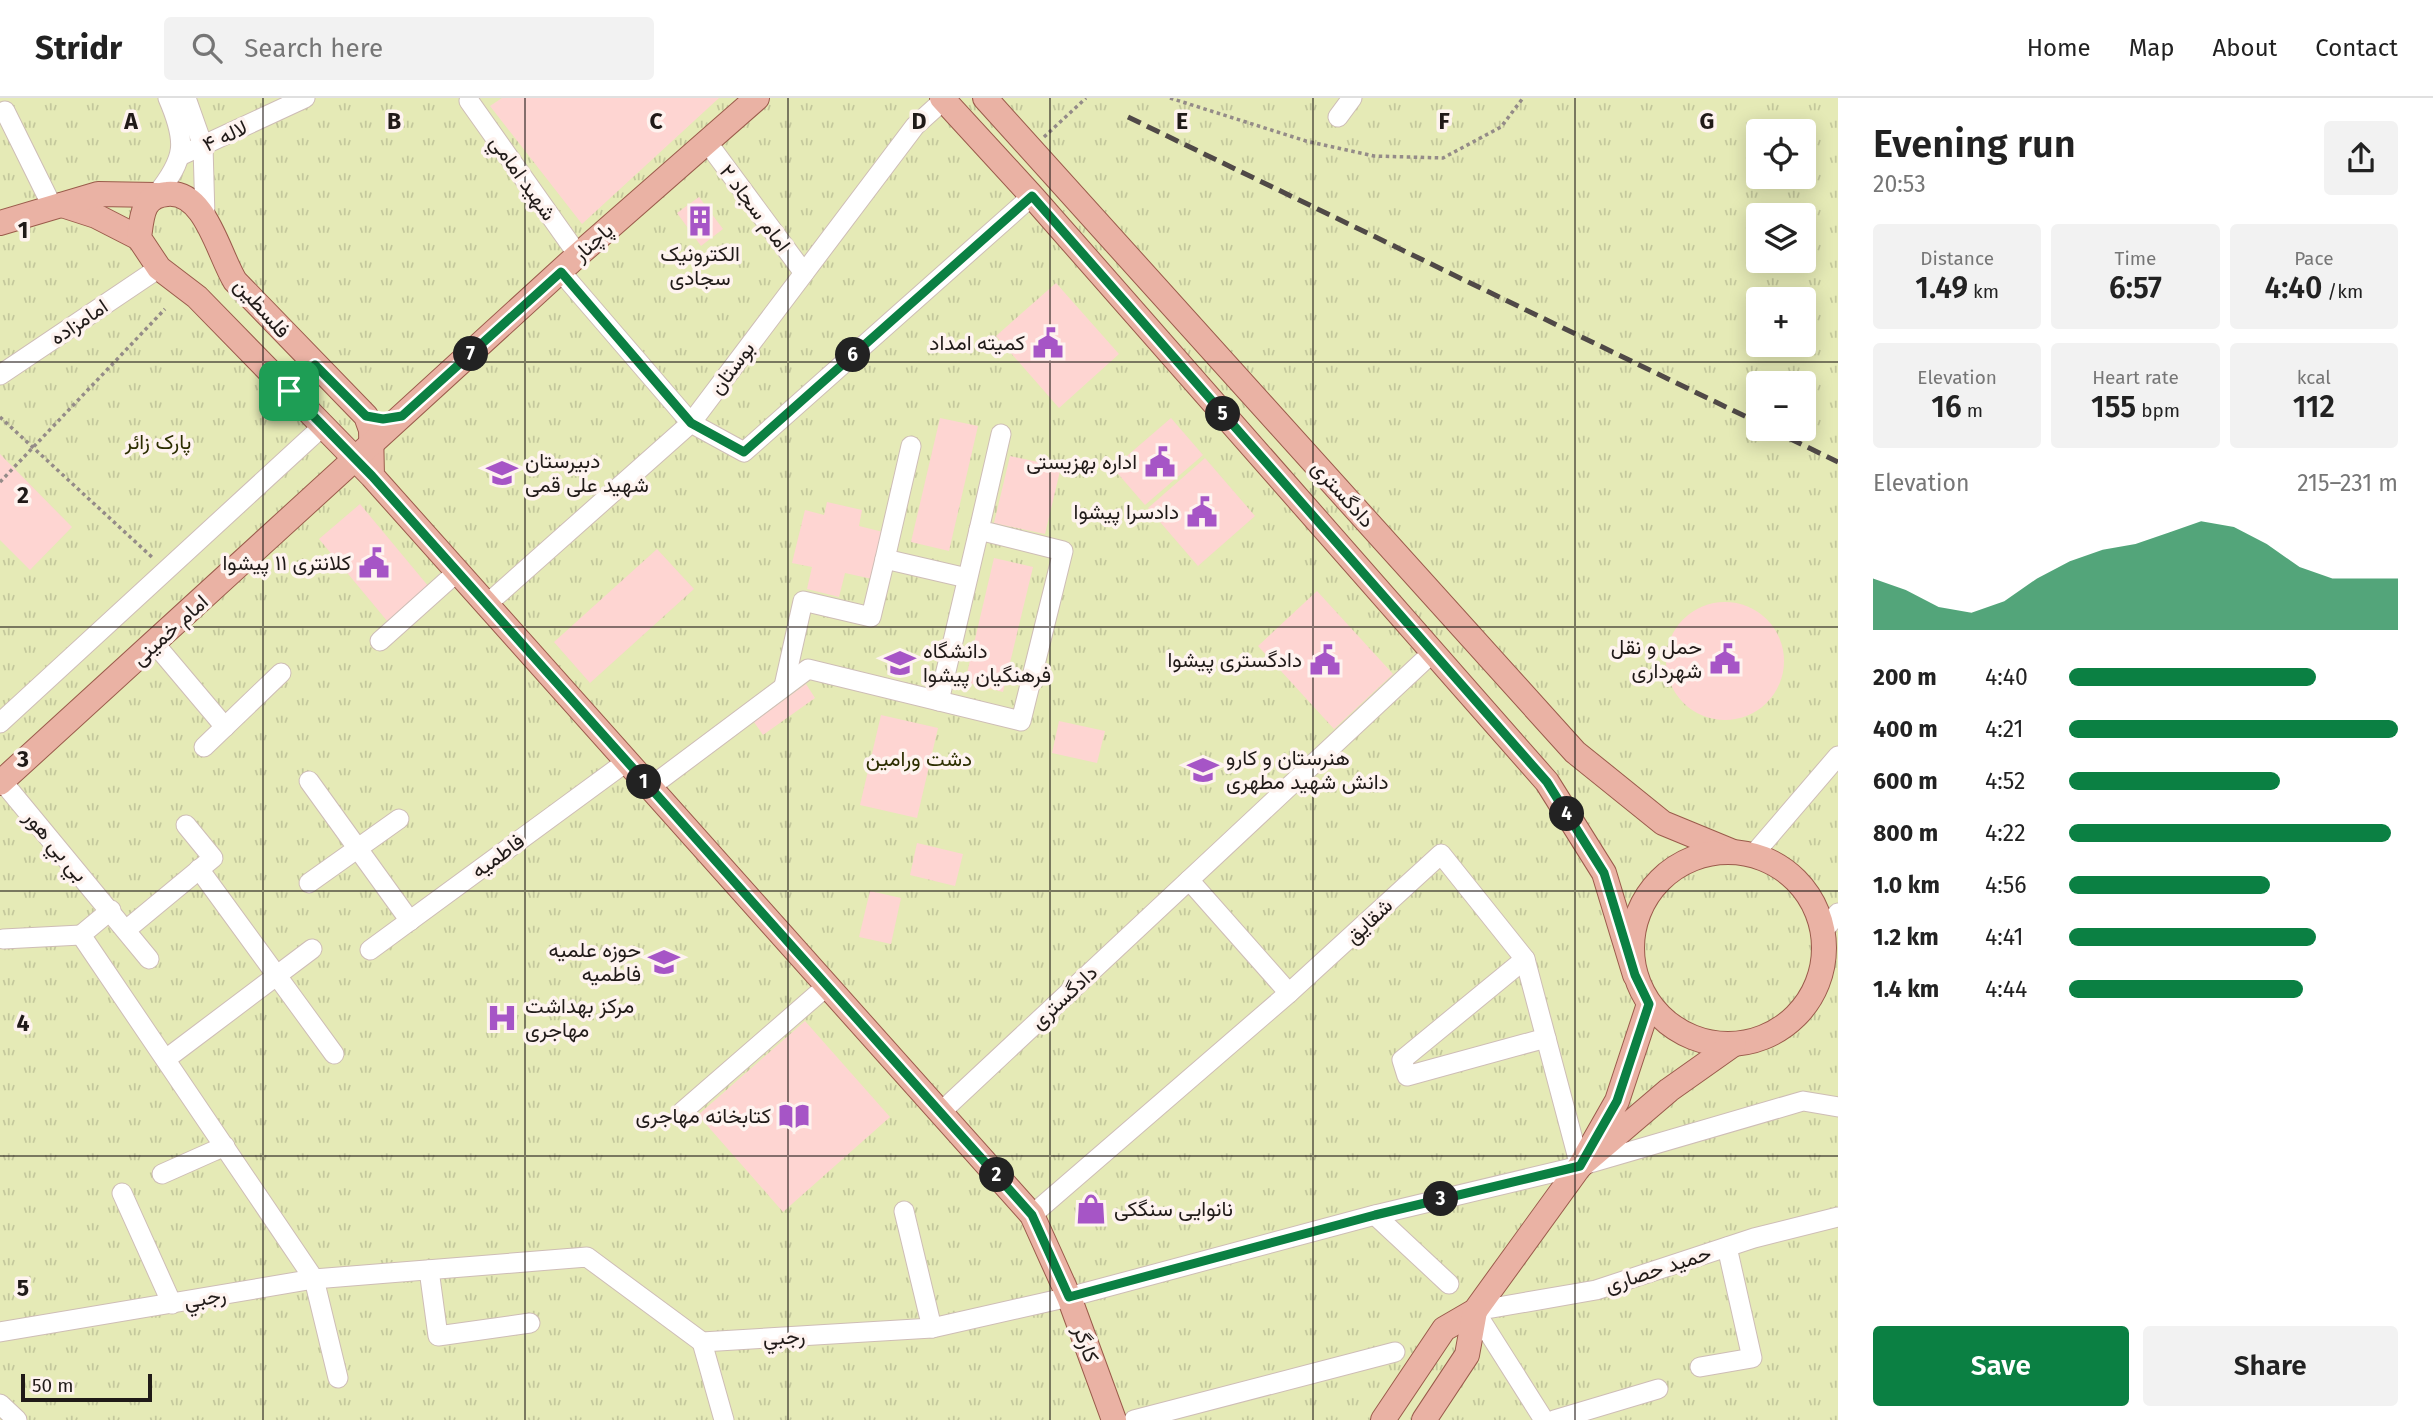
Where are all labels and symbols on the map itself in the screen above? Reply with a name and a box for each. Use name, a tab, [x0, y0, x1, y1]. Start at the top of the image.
text: A	[123, 107, 138, 135]
text: B	[387, 107, 401, 135]
text: C	[649, 107, 663, 135]
text: D	[912, 107, 927, 135]
text: E	[1176, 107, 1188, 135]
text: F	[1438, 107, 1450, 135]
text: G	[1700, 107, 1714, 135]
street label: لاله ۴	[198, 114, 252, 158]
street label: شهيد امامي	[481, 130, 562, 228]
street label: امام سجاد ۲	[713, 159, 796, 257]
building icon: الکترونیک سجادی	[683, 204, 717, 238]
text: 1	[18, 216, 28, 244]
street label: پاچنار	[567, 217, 619, 268]
place label: الکترونیک سجادی	[660, 241, 740, 291]
street label: فلسطین	[228, 273, 296, 343]
street label: امامزاده	[45, 293, 113, 351]
public building icon: کمیته امداد	[1031, 326, 1065, 360]
place label: کمیته امداد	[929, 330, 1025, 356]
pin: 7	[454, 336, 489, 372]
street label: بوستان	[704, 336, 760, 400]
pin: 6	[836, 338, 870, 372]
pin	[259, 361, 319, 421]
pin: 5	[1206, 396, 1240, 432]
park label: پارک زائر	[124, 429, 191, 456]
public building icon: اداره بهزیستی	[1143, 445, 1177, 479]
place label: دبیرستان شهید علی قمی	[525, 448, 649, 498]
place label: اداره بهزیستی	[1026, 449, 1137, 475]
street label: دادگستری	[1306, 455, 1380, 533]
school or university icon: دبیرستان شهید علی قمی	[485, 456, 519, 490]
text: 2	[17, 481, 29, 509]
public building icon: دادسرا پیشوا	[1185, 495, 1219, 529]
place label: دادسرا پیشوا	[1074, 499, 1179, 526]
public building icon: کلانتری ۱۱ پیشوا	[357, 546, 391, 580]
place label: کلانتری ۱۱ پیشوا	[223, 550, 351, 577]
street label: امام خمینی	[126, 589, 214, 672]
place label: حمل و نقل شهرداری	[1611, 634, 1702, 684]
place label: دانشگاه فرهنگیان پیشوا	[923, 638, 1051, 689]
public building icon: حمل و نقل شهرداری	[1708, 642, 1742, 676]
public building icon: دادگستری پیشوا	[1308, 643, 1342, 677]
school or university icon: دانشگاه فرهنگیان پیشوا	[883, 646, 917, 680]
place label: دادگستری پیشوا	[1167, 647, 1302, 674]
text: 3	[16, 745, 29, 773]
place label: هنرستان و کارو دانش شهید مطهری	[1226, 745, 1389, 795]
park label: دشت ورامین	[866, 746, 972, 772]
school or university icon: هنرستان و کارو دانش شهید مطهری	[1186, 753, 1220, 787]
pin: 1	[626, 764, 662, 800]
pin: 4	[1550, 796, 1584, 832]
street label: بي بي هور	[15, 804, 94, 890]
street label: فاطميه	[466, 828, 530, 884]
street label: شقايق	[1340, 893, 1398, 949]
place label: حوزه علمیه فاطمیه	[549, 937, 641, 987]
school or university icon: حوزه علمیه فاطمیه	[647, 945, 681, 979]
street label: دادگستری	[1025, 959, 1103, 1035]
place label: مرکز بهداشت مهاجری	[525, 993, 634, 1043]
hospital icon: مرکز بهداشت مهاجری	[485, 1001, 519, 1035]
text: 4	[17, 1009, 30, 1037]
library icon: کتابخانه مهاجری	[777, 1099, 811, 1133]
place label: کتابخانه مهاجری	[636, 1103, 771, 1129]
pin: 2	[979, 1158, 1014, 1192]
pin: 3	[1424, 1182, 1458, 1216]
shop icon: نانوایی سنگکی	[1074, 1192, 1108, 1226]
place label: نانوایی سنگکی	[1114, 1196, 1233, 1222]
street label: حمید حصاری	[1602, 1240, 1714, 1298]
text: 5	[17, 1274, 29, 1302]
street label: رجبي	[182, 1282, 229, 1318]
street label: کارگر	[1067, 1321, 1105, 1366]
street label: رجبي	[762, 1323, 806, 1355]
scale bar	[21, 1371, 152, 1403]

